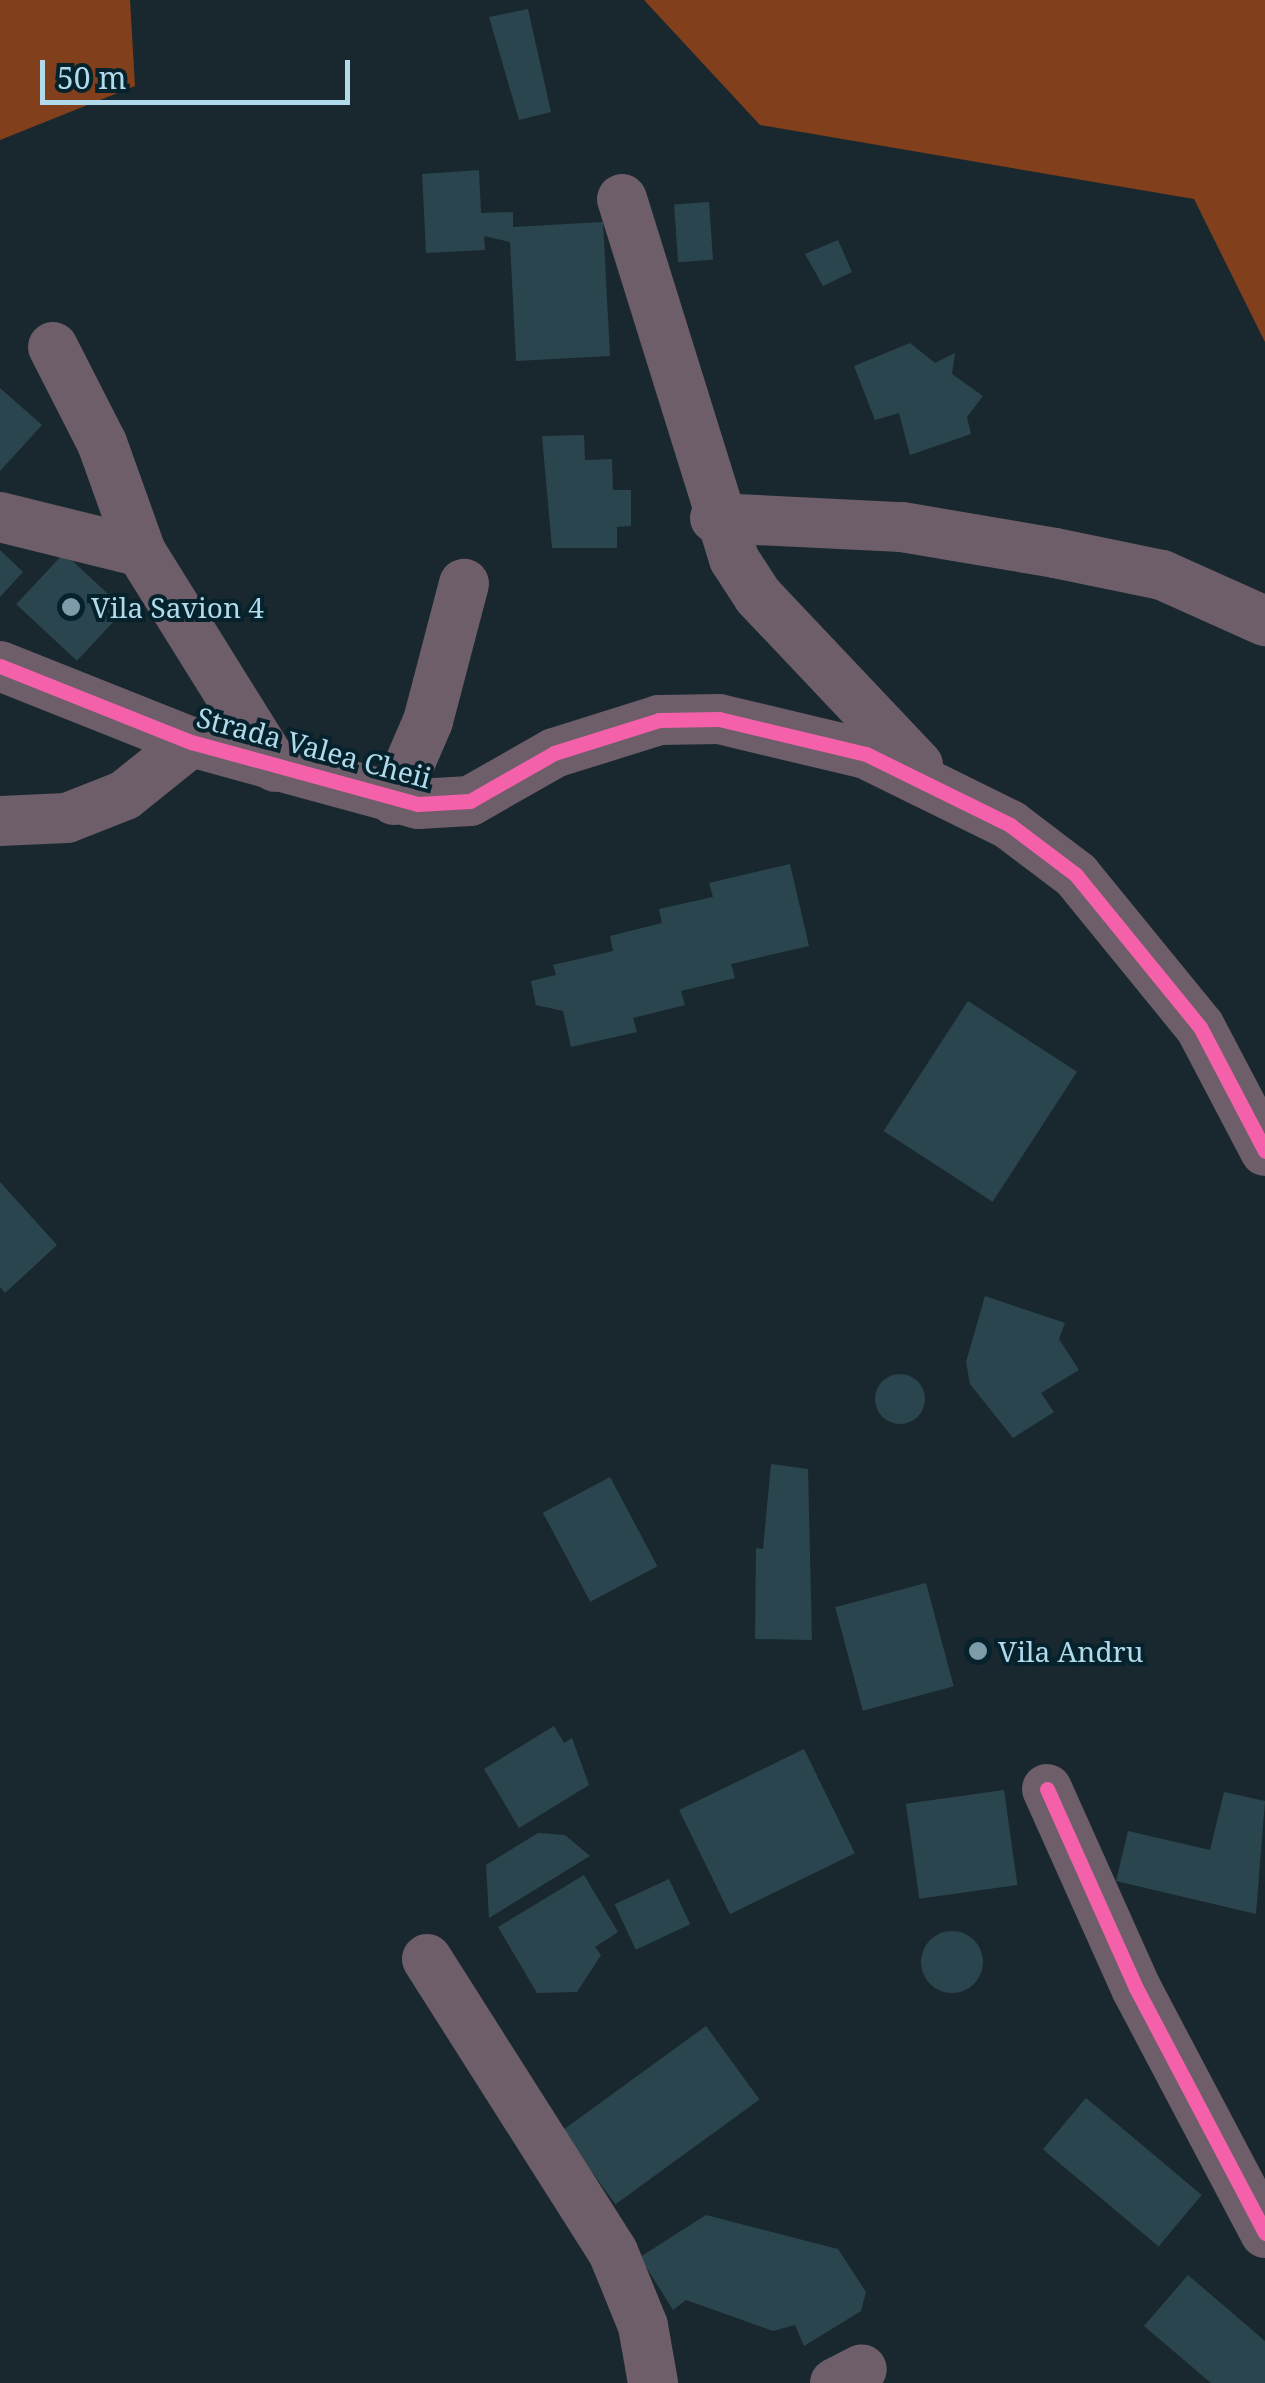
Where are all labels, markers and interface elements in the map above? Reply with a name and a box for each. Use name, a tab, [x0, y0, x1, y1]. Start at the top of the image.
scale bar	[45, 40, 355, 102]
text: 50 m	[57, 57, 127, 98]
place label: Vila Savion 4	[91, 590, 264, 624]
marker: Vila Savion 4	[60, 596, 82, 618]
street label: Strada Valea Cheii	[193, 700, 435, 794]
place label: Vila Andru	[998, 1634, 1144, 1668]
marker: Vila Andru	[967, 1640, 989, 1662]

